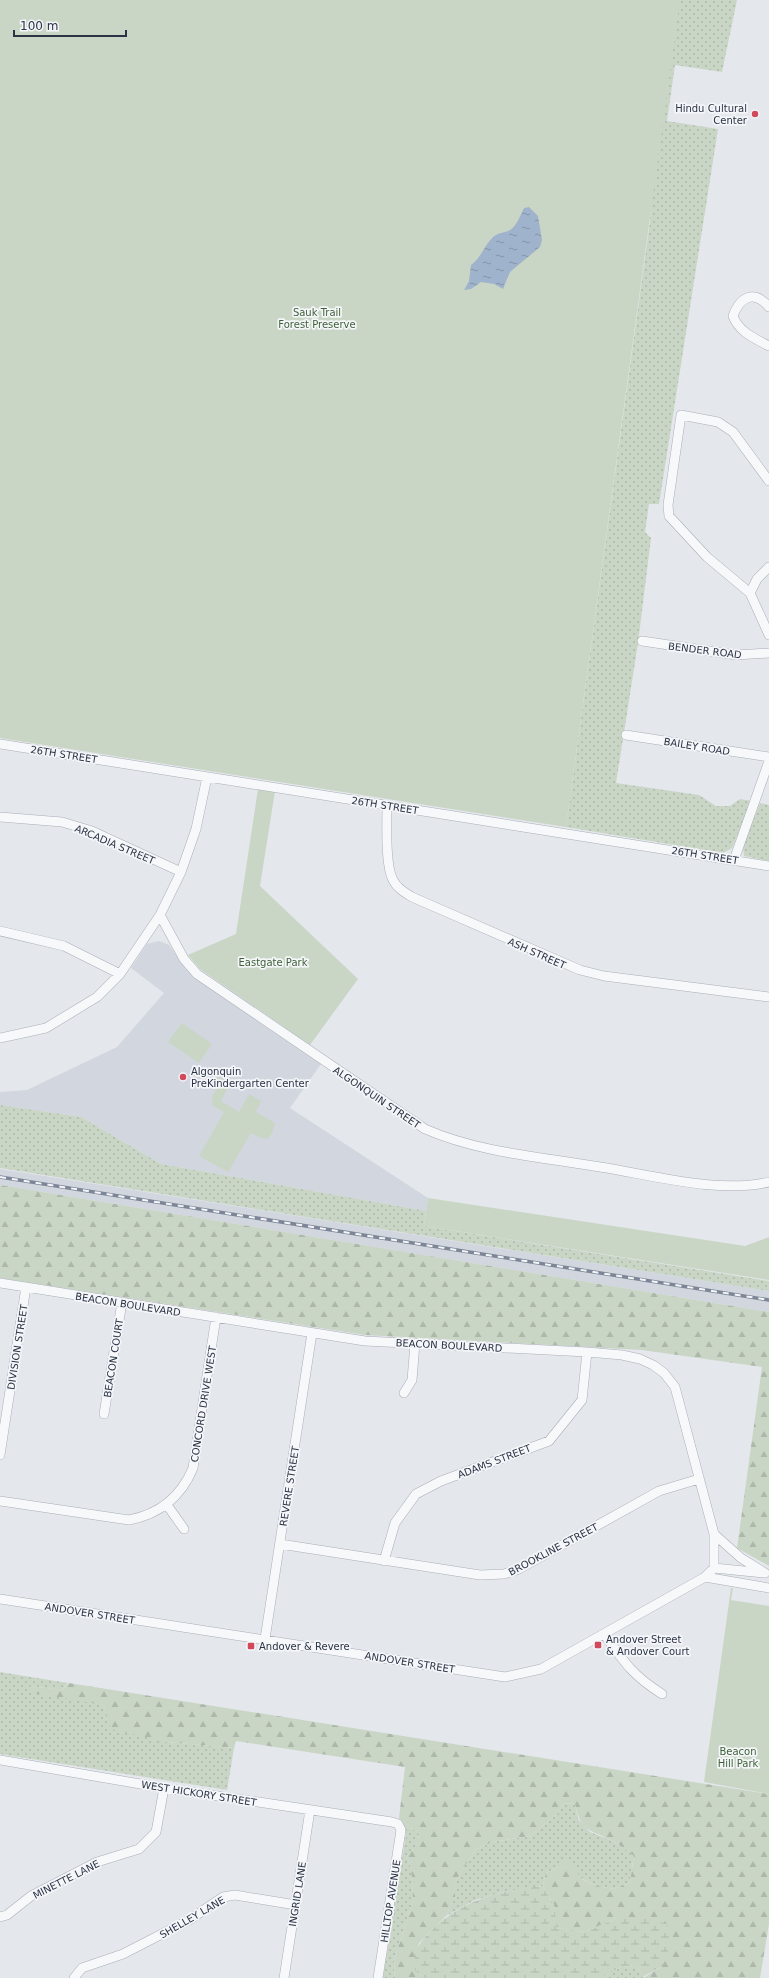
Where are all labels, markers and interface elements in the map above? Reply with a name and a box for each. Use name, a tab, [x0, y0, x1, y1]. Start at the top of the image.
scale bar	[14, 12, 126, 38]
text: 100 m	[20, 19, 58, 33]
place label: Hindu Cultural Center	[675, 103, 748, 126]
marker: Hindu Cultural Center	[750, 109, 760, 119]
park label: Sauk Trail Forest Preserve	[278, 307, 356, 330]
street label: BENDER ROAD	[668, 641, 743, 660]
street label: BAILEY ROAD	[663, 736, 731, 757]
street label: 26TH STREET	[30, 744, 99, 765]
street label: 26TH STREET	[351, 795, 420, 816]
street label: ARCADIA STREET	[73, 823, 157, 867]
street label: 26TH STREET	[671, 845, 740, 866]
street label: ASH STREET	[506, 936, 568, 971]
park label: Eastgate Park	[239, 957, 308, 968]
street label: ALGONQUIN STREET	[331, 1064, 423, 1131]
place label: Algonquin PreKindergarten Center	[191, 1066, 310, 1089]
marker: Algonquin PreKindergarten Center	[178, 1072, 188, 1082]
street label: BEACON BOULEVARD	[74, 1291, 182, 1318]
street label: DIVISION STREET	[5, 1303, 30, 1391]
street label: BEACON COURT	[102, 1317, 125, 1398]
street label: BEACON BOULEVARD	[395, 1337, 503, 1354]
street label: CONCORD DRIVE WEST	[189, 1344, 218, 1463]
street label: ADAMS STREET	[456, 1442, 533, 1480]
street label: REVERE STREET	[278, 1444, 301, 1527]
street label: BROOKLINE STREET	[507, 1521, 601, 1578]
street label: ANDOVER STREET	[44, 1601, 137, 1626]
place label: Andover Street & Andover Court	[606, 1634, 690, 1657]
marker: Andover Street & Andover Court	[593, 1640, 603, 1650]
marker: Andover & Revere	[246, 1641, 256, 1651]
place label: Andover & Revere	[259, 1641, 350, 1652]
street label: ANDOVER STREET	[364, 1650, 457, 1675]
park label: Beacon Hill Park	[718, 1746, 759, 1769]
street label: WEST HICKORY STREET	[140, 1779, 258, 1808]
street label: MINETTE LANE	[31, 1858, 101, 1901]
street label: HILLTOP AVENUE	[378, 1859, 402, 1943]
street label: INGRID LANE	[287, 1861, 308, 1927]
street label: SHELLEY LANE	[158, 1894, 227, 1941]

